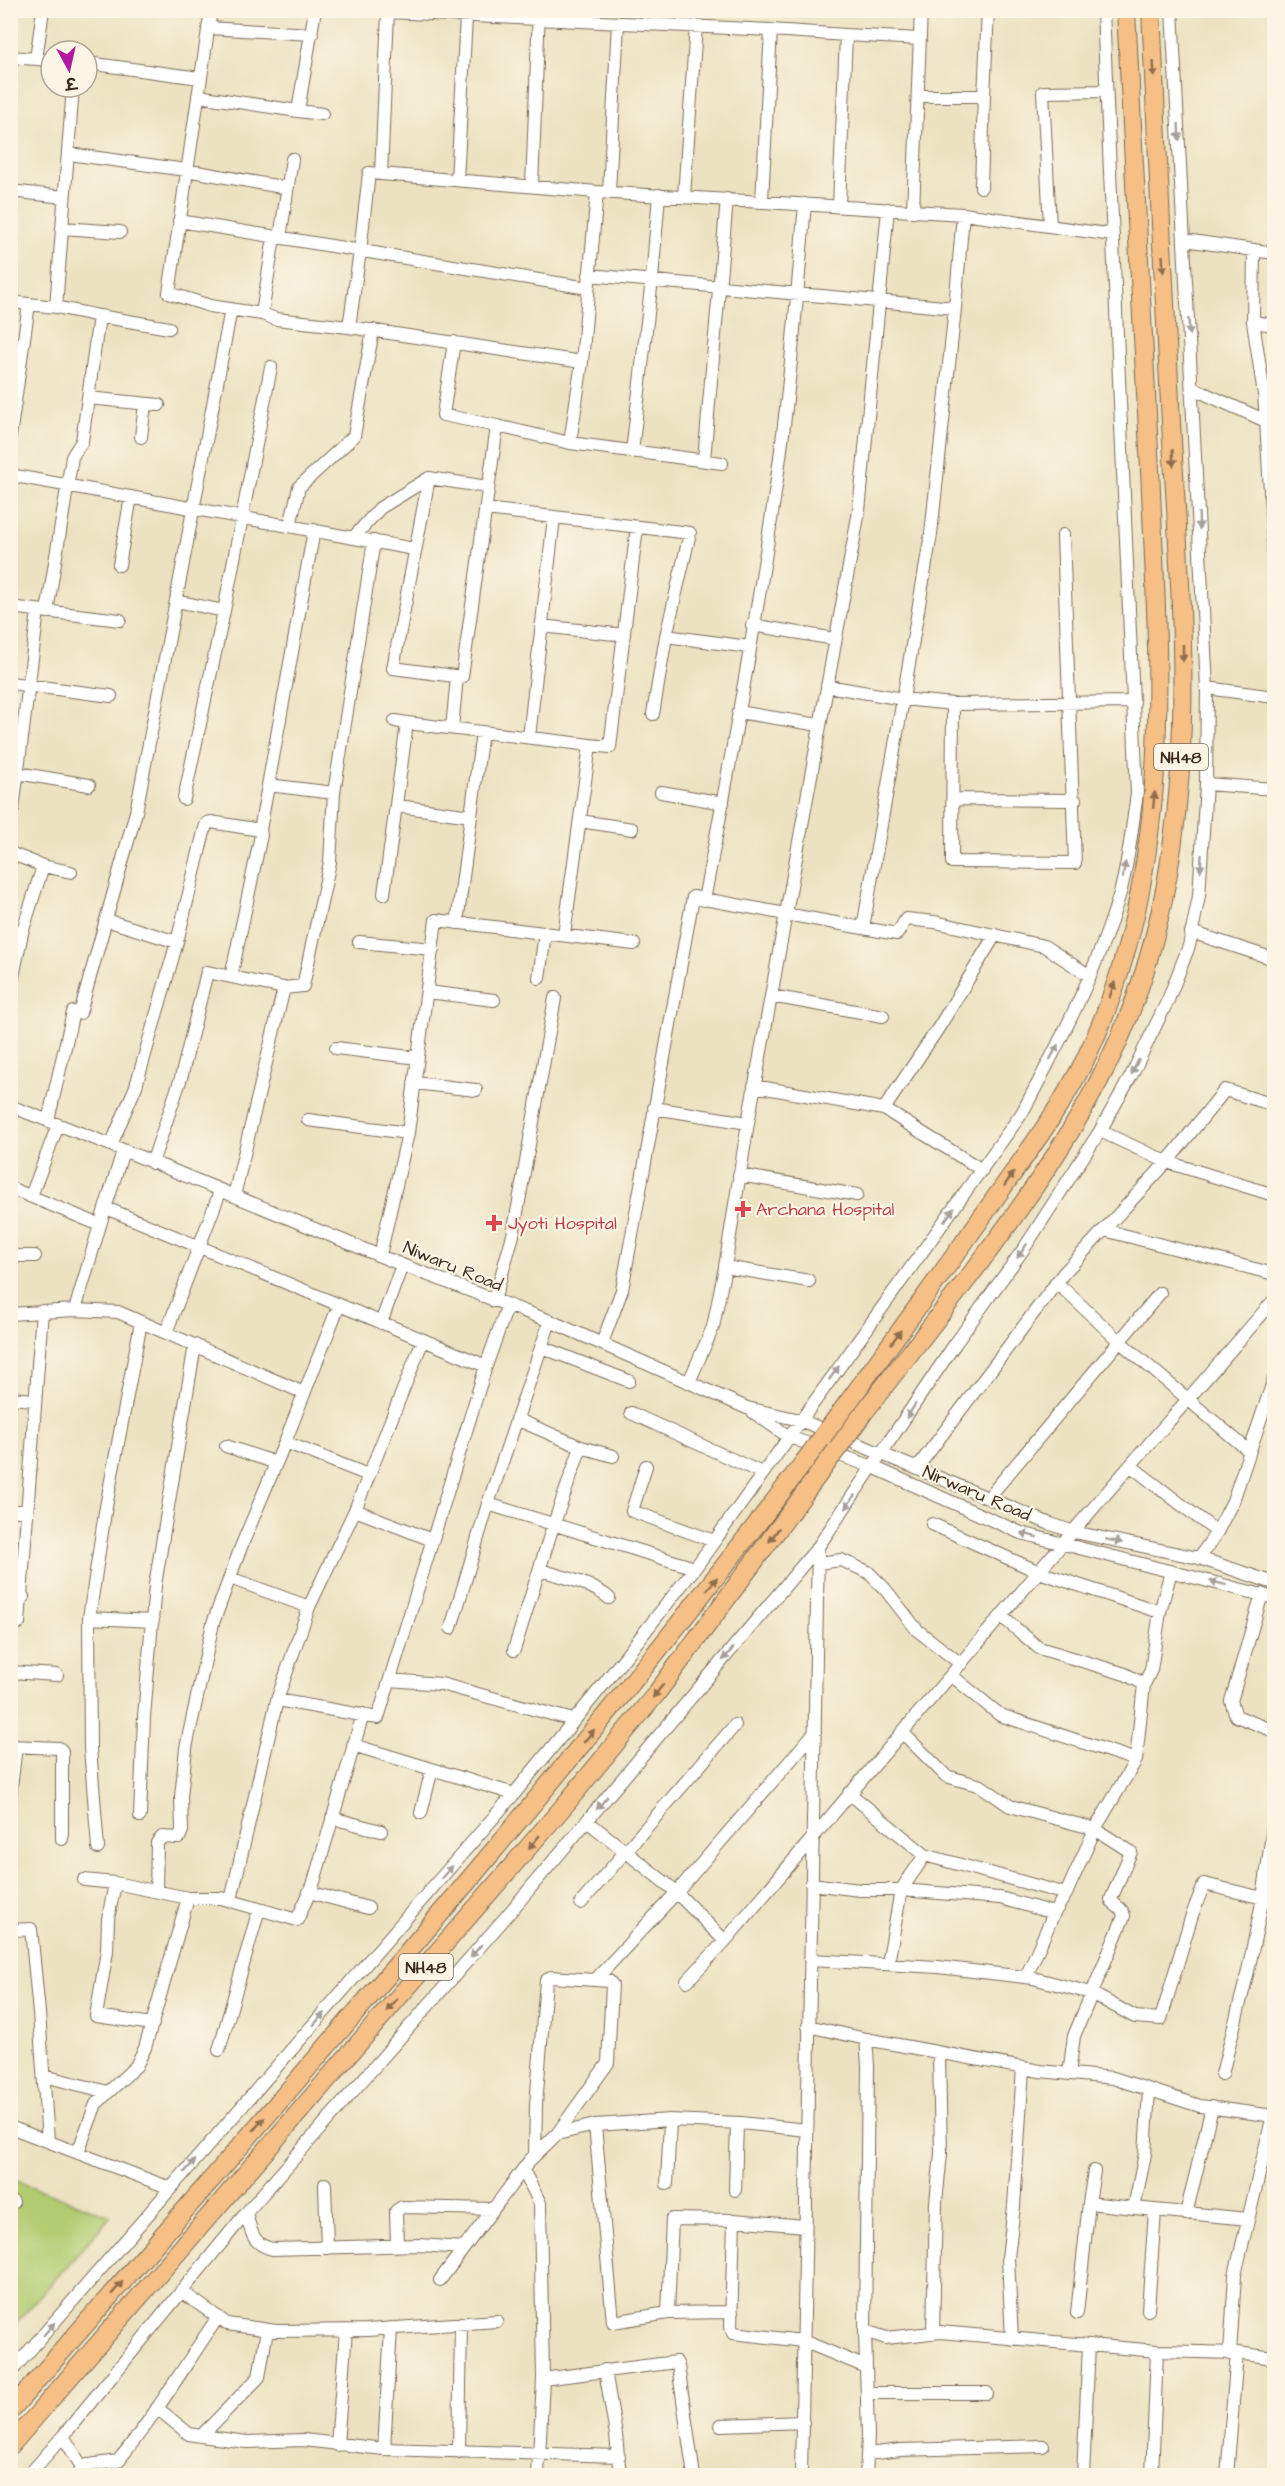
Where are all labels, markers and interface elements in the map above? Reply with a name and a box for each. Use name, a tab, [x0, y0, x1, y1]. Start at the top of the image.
north arrow	[39, 39, 99, 99]
one-way arrow	[1149, 59, 1158, 78]
text: उ	[63, 71, 80, 95]
one-way arrow	[1174, 122, 1183, 141]
one-way arrow	[1159, 254, 1168, 273]
one-way arrow	[1185, 317, 1194, 336]
one-way arrow	[1168, 449, 1178, 468]
one-way arrow	[1195, 512, 1204, 531]
one-way arrow	[1178, 644, 1187, 663]
road number: NH48	[1154, 744, 1208, 770]
one-way arrow	[1149, 790, 1159, 809]
one-way arrow	[1196, 854, 1205, 873]
one-way arrow	[1120, 861, 1129, 880]
one-way arrow	[1108, 981, 1117, 999]
one-way arrow	[1049, 1043, 1059, 1060]
one-way arrow	[1131, 1058, 1141, 1076]
one-way arrow	[1003, 1171, 1015, 1187]
place label: Archana Hospital	[756, 1197, 895, 1222]
marker: Archana Hospital	[734, 1200, 752, 1218]
one-way arrow	[943, 1208, 955, 1224]
place label: Jyoti Hospital	[508, 1211, 617, 1237]
marker: Jyoti Hospital	[485, 1214, 503, 1232]
street label: Niwaru Road	[399, 1235, 506, 1298]
one-way arrow	[1016, 1242, 1028, 1258]
one-way arrow	[889, 1330, 901, 1345]
one-way arrow	[828, 1366, 840, 1381]
one-way arrow	[906, 1403, 917, 1419]
street label: Nirwaru Road	[919, 1459, 1035, 1527]
one-way arrow	[844, 1493, 855, 1510]
one-way arrow	[768, 1526, 780, 1542]
one-way arrow	[1020, 1529, 1038, 1539]
one-way arrow	[1105, 1537, 1124, 1546]
one-way arrow	[705, 1576, 718, 1592]
one-way arrow	[1209, 1577, 1227, 1587]
one-way arrow	[722, 1646, 735, 1661]
one-way arrow	[652, 1683, 664, 1699]
one-way arrow	[583, 1728, 596, 1744]
one-way arrow	[596, 1795, 609, 1810]
one-way arrow	[528, 1834, 541, 1849]
one-way arrow	[440, 1864, 453, 1880]
one-way arrow	[469, 1943, 482, 1959]
road number: NH48	[399, 1954, 453, 1980]
one-way arrow	[386, 1997, 399, 2012]
one-way arrow	[312, 2012, 325, 2027]
one-way arrow	[252, 2116, 265, 2132]
one-way arrow	[183, 2158, 197, 2173]
one-way arrow	[111, 2280, 124, 2295]
one-way arrow	[42, 2321, 55, 2337]

